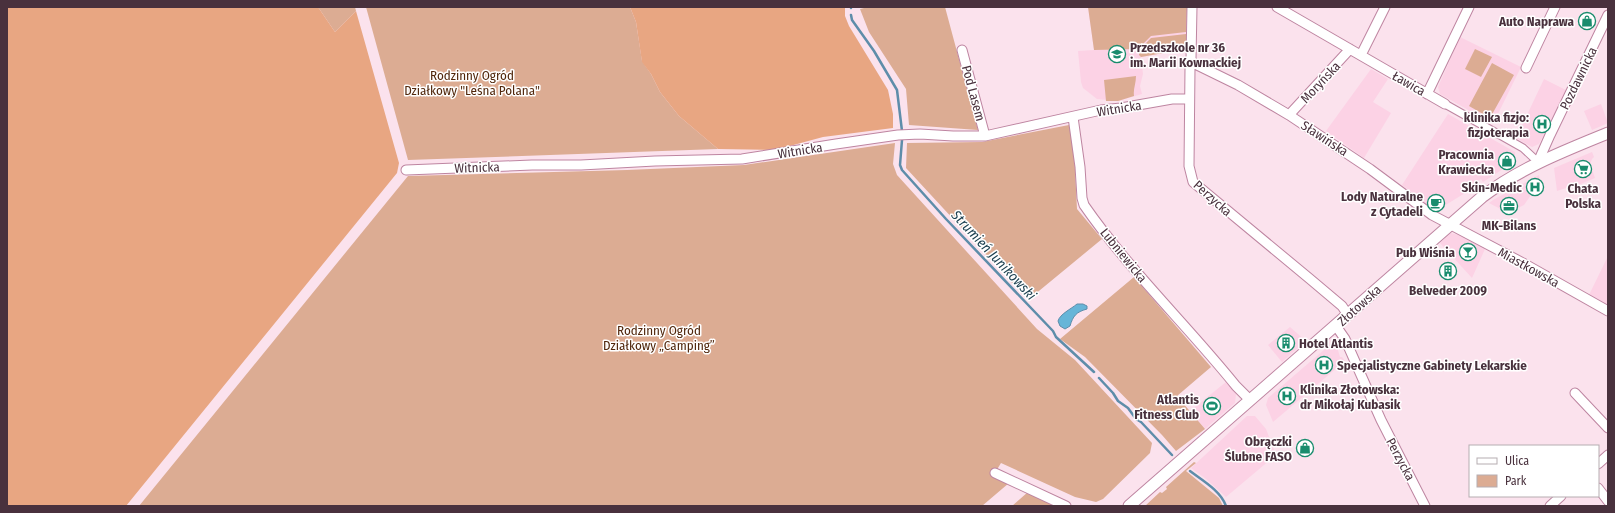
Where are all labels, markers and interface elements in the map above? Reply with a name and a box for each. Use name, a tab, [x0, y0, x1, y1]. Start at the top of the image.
shop icon: Auto Naprawa	[1577, 11, 1597, 31]
place label: Auto Naprawa	[1498, 14, 1575, 29]
place label: Przedszkole nr 36 im. Marii Kownackiej	[1130, 40, 1241, 70]
school or university icon: Przedszkole nr 36 im. Marii Kownackiej	[1107, 44, 1127, 64]
street label: Pozdawnicka	[1557, 44, 1600, 112]
street label: Moryńska	[1297, 59, 1343, 106]
street label: Pod Lasem	[959, 64, 988, 123]
park label: Rodzinny Ogród Działkowy "Leśna Polana"	[404, 68, 540, 98]
street label: Ławica	[1389, 68, 1428, 99]
street label: Witnicka	[1096, 98, 1143, 119]
place label: klinika fizjo: fizjoterapia	[1464, 110, 1530, 140]
hospital icon: klinika fizjo: fizjoterapia	[1532, 114, 1552, 134]
street label: Sławińska	[1298, 118, 1351, 159]
street label: Witnicka	[777, 140, 824, 161]
place label: Pracownia Krawiecka	[1438, 147, 1495, 177]
shop icon: Pracownia Krawiecka	[1497, 151, 1517, 171]
street label: Witnicka	[454, 159, 500, 176]
supermarket icon: Chata Polska	[1573, 159, 1593, 179]
street label: Perzycka	[1191, 177, 1235, 219]
hospital icon: Skin-Medic	[1525, 177, 1545, 197]
place label: Skin-Medic	[1462, 180, 1522, 195]
place label: Chata Polska	[1565, 181, 1601, 211]
place label: Lody Naturalne z Cytadeli	[1341, 189, 1423, 219]
cafe icon: Lody Naturalne z Cytadeli	[1426, 193, 1446, 213]
office icon: MK-Bilans	[1499, 196, 1519, 216]
water label: Strumień Junikowski	[947, 206, 1040, 304]
place label: MK-Bilans	[1482, 218, 1536, 233]
street label: Lubniewicka	[1097, 225, 1150, 285]
bar icon: Pub Wiśnia	[1458, 242, 1478, 262]
street label: Miastkowska	[1496, 244, 1562, 290]
place label: Pub Wiśnia	[1396, 245, 1456, 260]
building icon: Belveder 2009	[1438, 261, 1458, 281]
street label: Złotowska	[1334, 282, 1384, 329]
place label: Belveder 2009	[1409, 283, 1487, 298]
park label: Rodzinny Ogród Działkowy „Camping”	[603, 323, 715, 353]
building icon: Hotel Atlantis	[1276, 333, 1296, 353]
place label: Hotel Atlantis	[1299, 336, 1373, 351]
hospital icon: Specjalistyczne Gabinety Lekarskie	[1314, 355, 1334, 375]
place label: Specjalistyczne Gabinety Lekarskie	[1337, 358, 1527, 373]
place label: Klinika Złotowska: dr Mikołaj Kubasik	[1300, 382, 1401, 412]
hospital icon: Klinika Złotowska: dr Mikołaj Kubasik	[1277, 386, 1297, 406]
place label: Atlantis Fitness Club	[1134, 392, 1199, 422]
sports icon: Atlantis Fitness Club	[1202, 396, 1222, 416]
place label: Obrączki Ślubne FASO	[1225, 434, 1292, 464]
street label: Perzycka	[1383, 435, 1418, 483]
shop icon: Obrączki Ślubne FASO	[1295, 438, 1315, 458]
legend	[1469, 445, 1599, 497]
text: Ulica	[1505, 454, 1529, 468]
text: Park	[1505, 474, 1527, 488]

